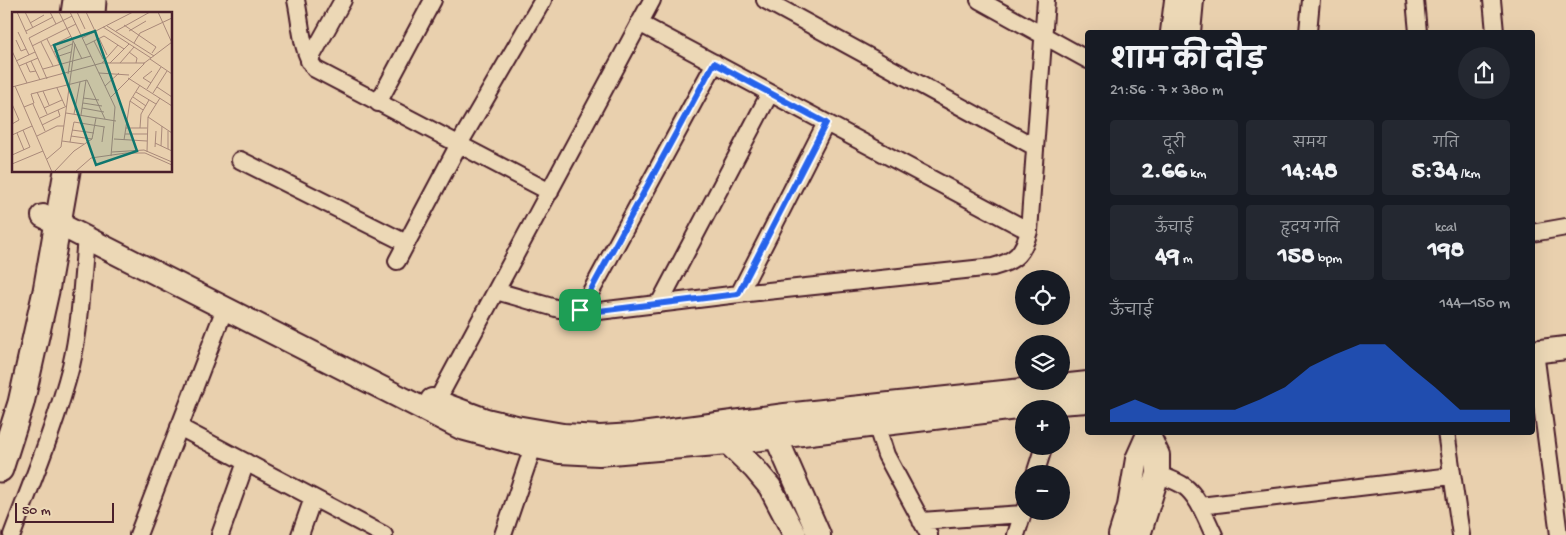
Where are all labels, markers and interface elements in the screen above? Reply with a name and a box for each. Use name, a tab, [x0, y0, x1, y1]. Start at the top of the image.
inset map	[12, 12, 172, 172]
text: शाम की दौड़	[1110, 46, 1265, 79]
button: share	[1458, 47, 1510, 99]
text: 21:56 · 7 × 380 m	[1110, 82, 1223, 101]
text: दूरी	[1163, 136, 1185, 153]
text: समय	[1293, 136, 1327, 153]
text: गति	[1433, 136, 1459, 153]
text: 2.66	[1142, 158, 1187, 187]
text: 14:48	[1282, 158, 1338, 187]
text: 5:34	[1412, 158, 1457, 187]
text: km	[1187, 166, 1206, 183]
text: /km	[1457, 166, 1480, 183]
text: kcal	[1435, 220, 1457, 237]
text: ऊँचाई	[1155, 221, 1193, 238]
text: हृदय गति	[1280, 221, 1340, 238]
text: 198	[1428, 237, 1464, 266]
text: 49	[1155, 243, 1180, 272]
text: 158	[1278, 243, 1315, 272]
text: m	[1180, 251, 1193, 268]
text: bpm	[1315, 251, 1342, 268]
map controls	[1015, 270, 1070, 520]
button: locate	[1015, 270, 1070, 325]
pin	[559, 289, 601, 331]
text: 144–150 m	[1439, 295, 1510, 314]
icon: arrive	[566, 296, 594, 324]
text: ऊँचाई	[1110, 303, 1153, 322]
button: layers	[1015, 335, 1070, 390]
button: +	[1015, 400, 1070, 455]
button: −	[1015, 465, 1070, 520]
scale bar	[15, 500, 114, 523]
text: 50 m	[22, 503, 51, 520]

